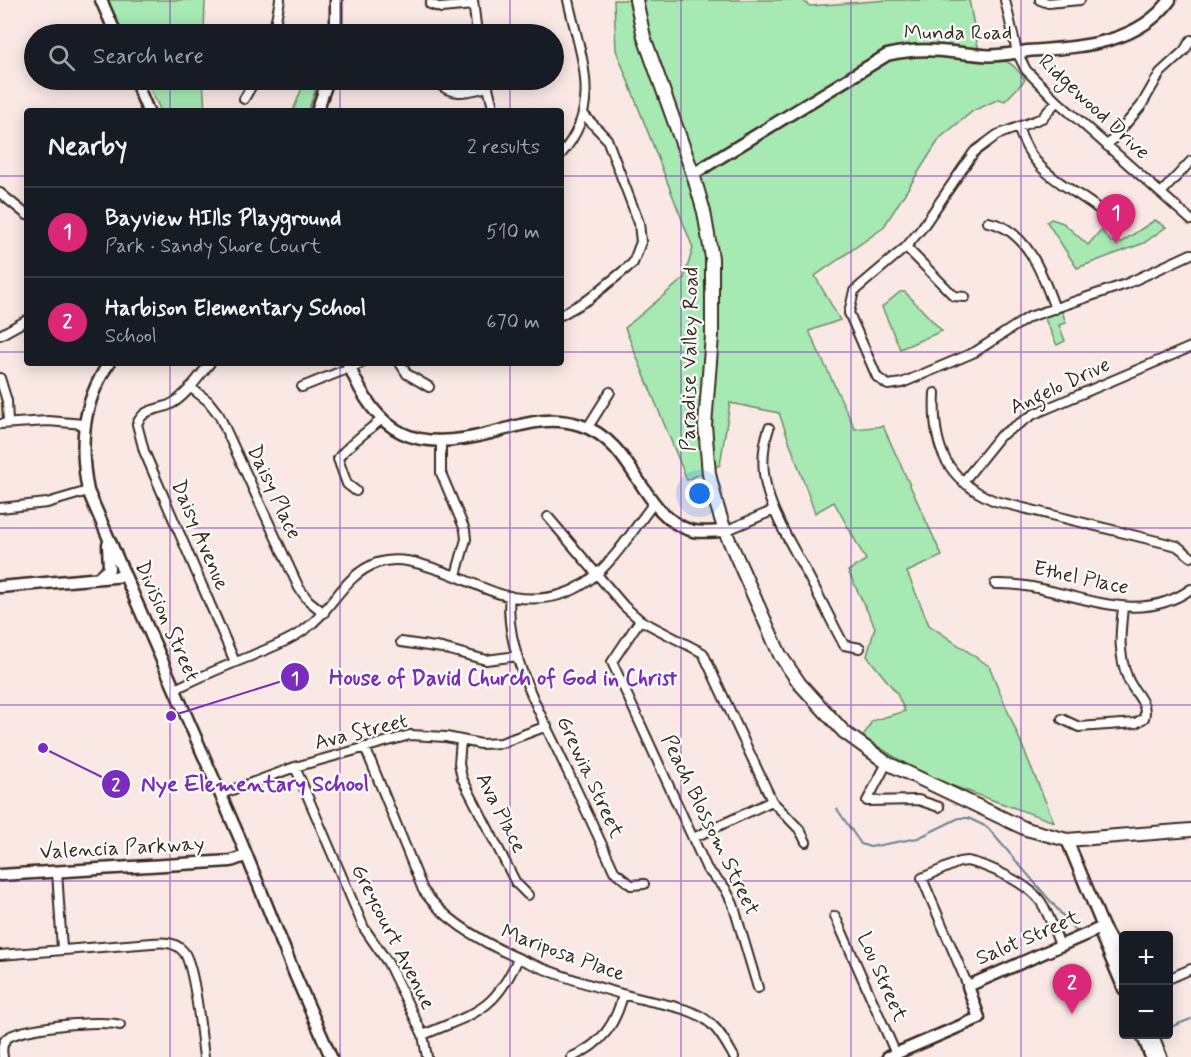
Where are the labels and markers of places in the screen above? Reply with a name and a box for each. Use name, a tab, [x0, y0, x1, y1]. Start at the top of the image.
pin: 1	[1096, 194, 1136, 244]
callout: House of David Church of God in Christ	[280, 657, 697, 697]
callout: Nye Elementary School	[101, 764, 380, 804]
pin: 2	[1052, 964, 1092, 1014]

